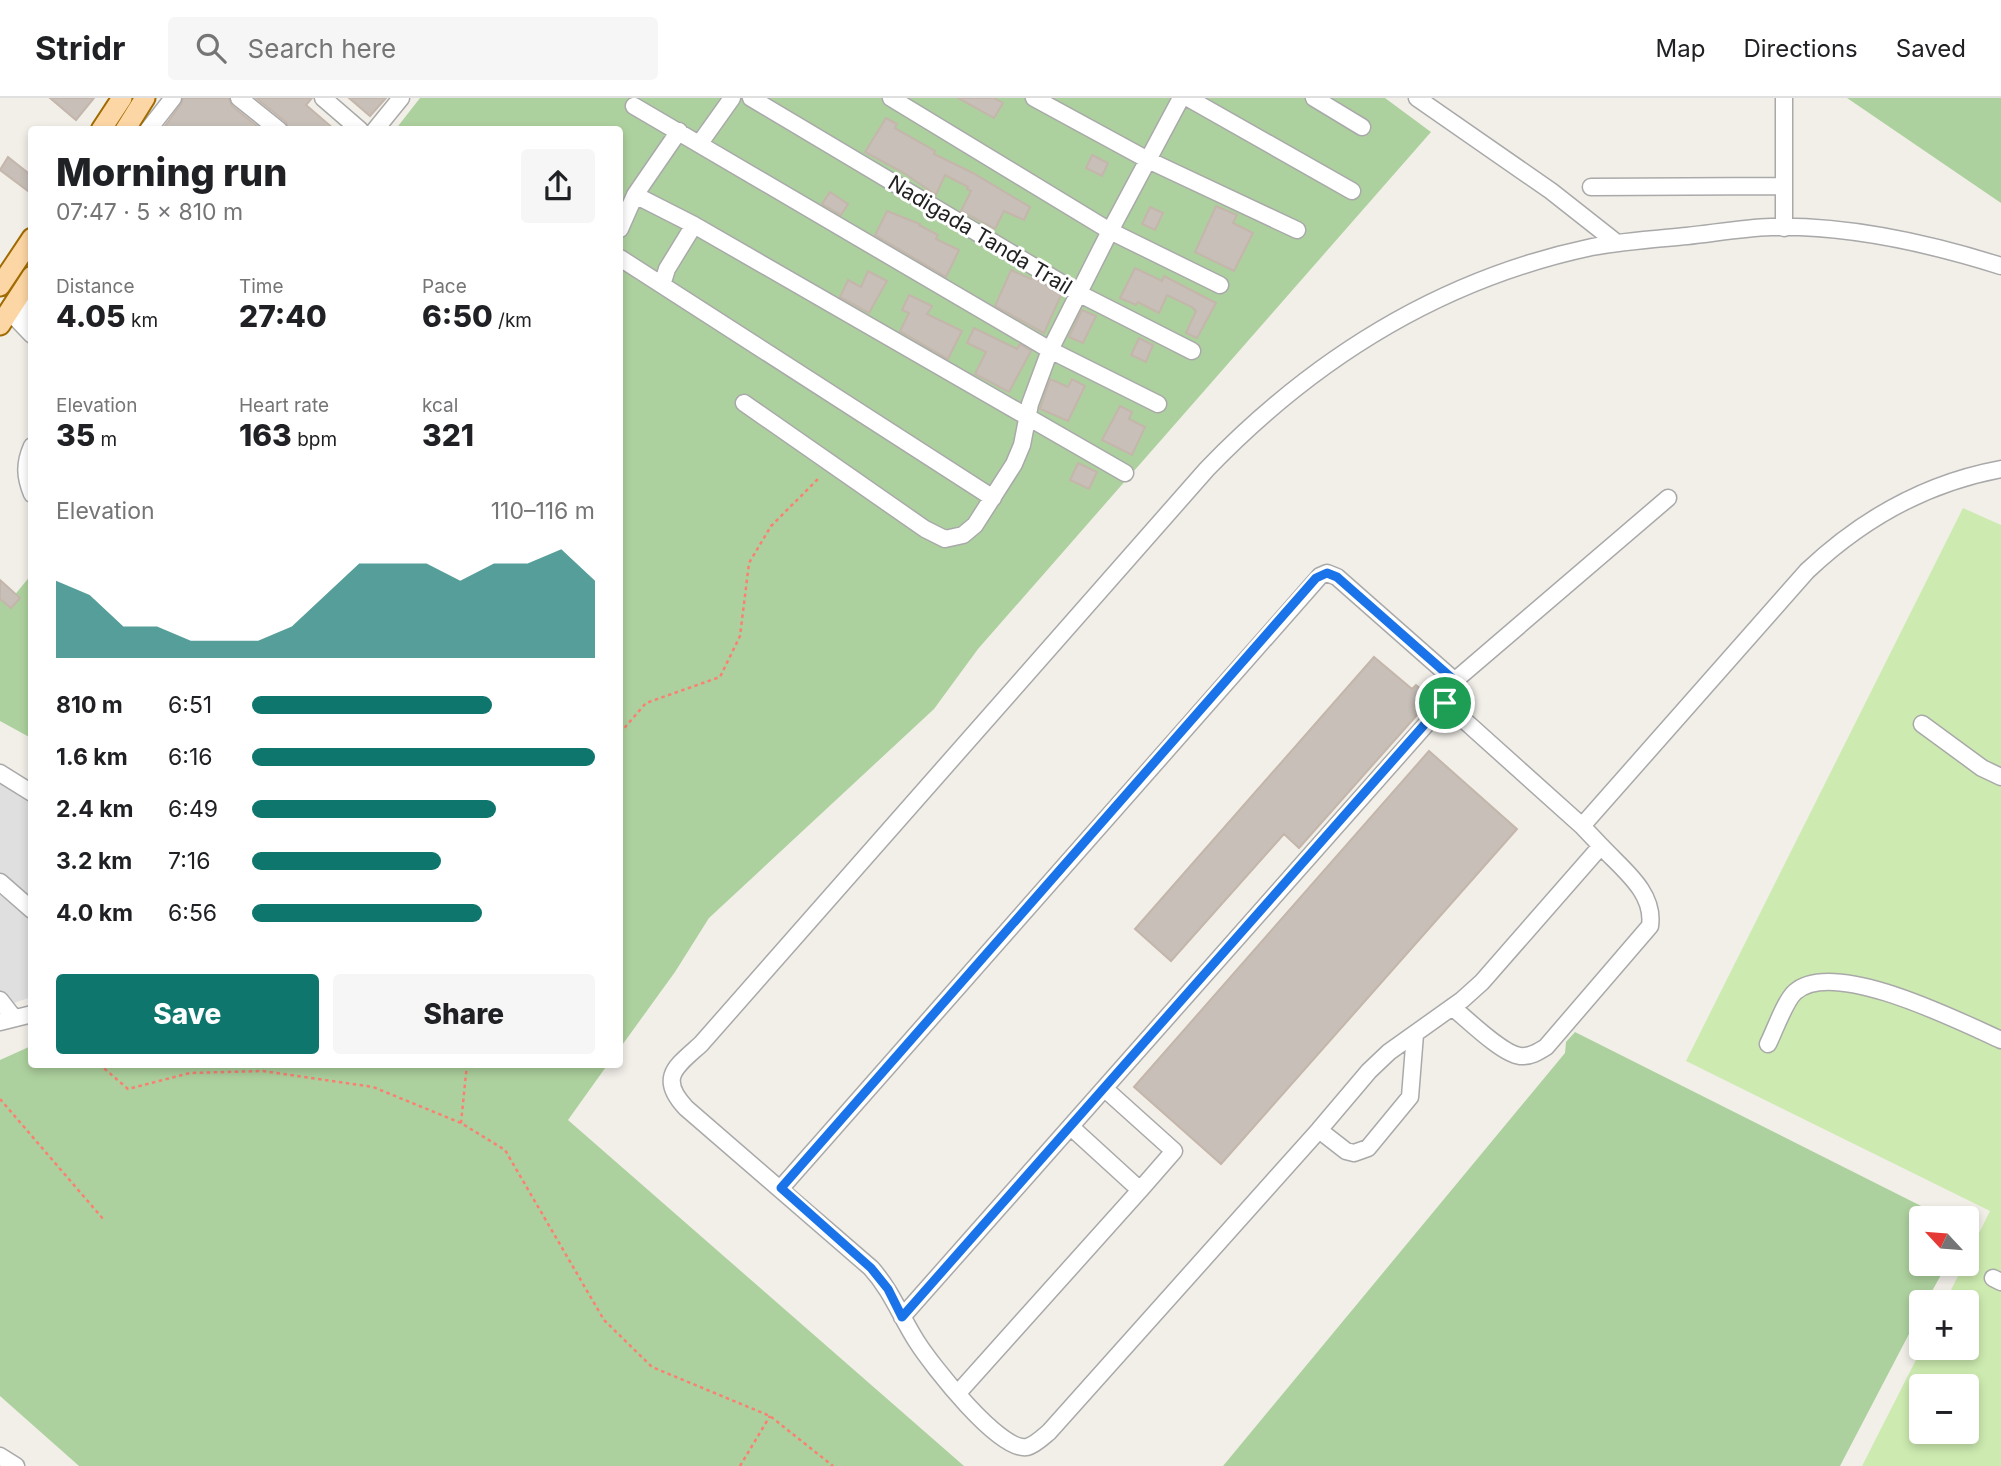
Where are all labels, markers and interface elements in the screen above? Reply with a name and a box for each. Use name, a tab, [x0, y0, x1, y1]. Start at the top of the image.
search box	[168, 17, 658, 80]
text: Stridr	[35, 28, 126, 68]
icon: search	[192, 29, 230, 67]
text: Search here	[248, 33, 396, 64]
text: Map	[1656, 34, 1705, 63]
text: Directions	[1743, 34, 1858, 63]
text: Saved	[1896, 34, 1966, 63]
text: Morning run	[56, 149, 287, 195]
button: share	[521, 149, 595, 223]
street label: Nadigada Tanda Trail	[884, 170, 1077, 299]
text: 07:47 · 5 × 810 m	[56, 198, 243, 226]
text: Distance	[56, 275, 134, 298]
text: Time	[239, 275, 284, 298]
text: Pace	[422, 275, 467, 298]
text: 4.05	[56, 298, 126, 334]
text: 27:40	[239, 298, 327, 334]
text: 6:50	[422, 298, 493, 334]
text: km	[126, 309, 158, 332]
text: /km	[493, 309, 532, 332]
text: Elevation	[56, 394, 137, 417]
text: Heart rate	[239, 394, 329, 417]
text: kcal	[422, 394, 458, 417]
text: 35	[56, 417, 95, 453]
text: 163	[239, 417, 292, 453]
text: 321	[422, 417, 474, 453]
text: m	[95, 428, 117, 451]
text: bpm	[292, 428, 337, 451]
text: Elevation	[56, 497, 155, 525]
text: 110–116 m	[491, 497, 595, 525]
pin	[1415, 673, 1475, 733]
icon: arrive	[1426, 684, 1464, 722]
text: 810 m	[56, 691, 123, 719]
text: 6:51	[168, 691, 212, 719]
text: 1.6 km	[56, 743, 128, 771]
text: 6:16	[168, 743, 213, 771]
text: 2.4 km	[56, 795, 134, 823]
text: 6:49	[168, 795, 218, 823]
text: 3.2 km	[56, 847, 132, 875]
text: 7:16	[168, 847, 211, 875]
text: 4.0 km	[56, 899, 133, 927]
text: 6:56	[168, 899, 217, 927]
button: Save	[56, 974, 319, 1054]
button: Share	[333, 974, 595, 1054]
north arrow	[1909, 1206, 1979, 1276]
map controls	[1909, 1206, 1979, 1444]
button: +	[1909, 1290, 1979, 1360]
button: −	[1909, 1374, 1979, 1444]

